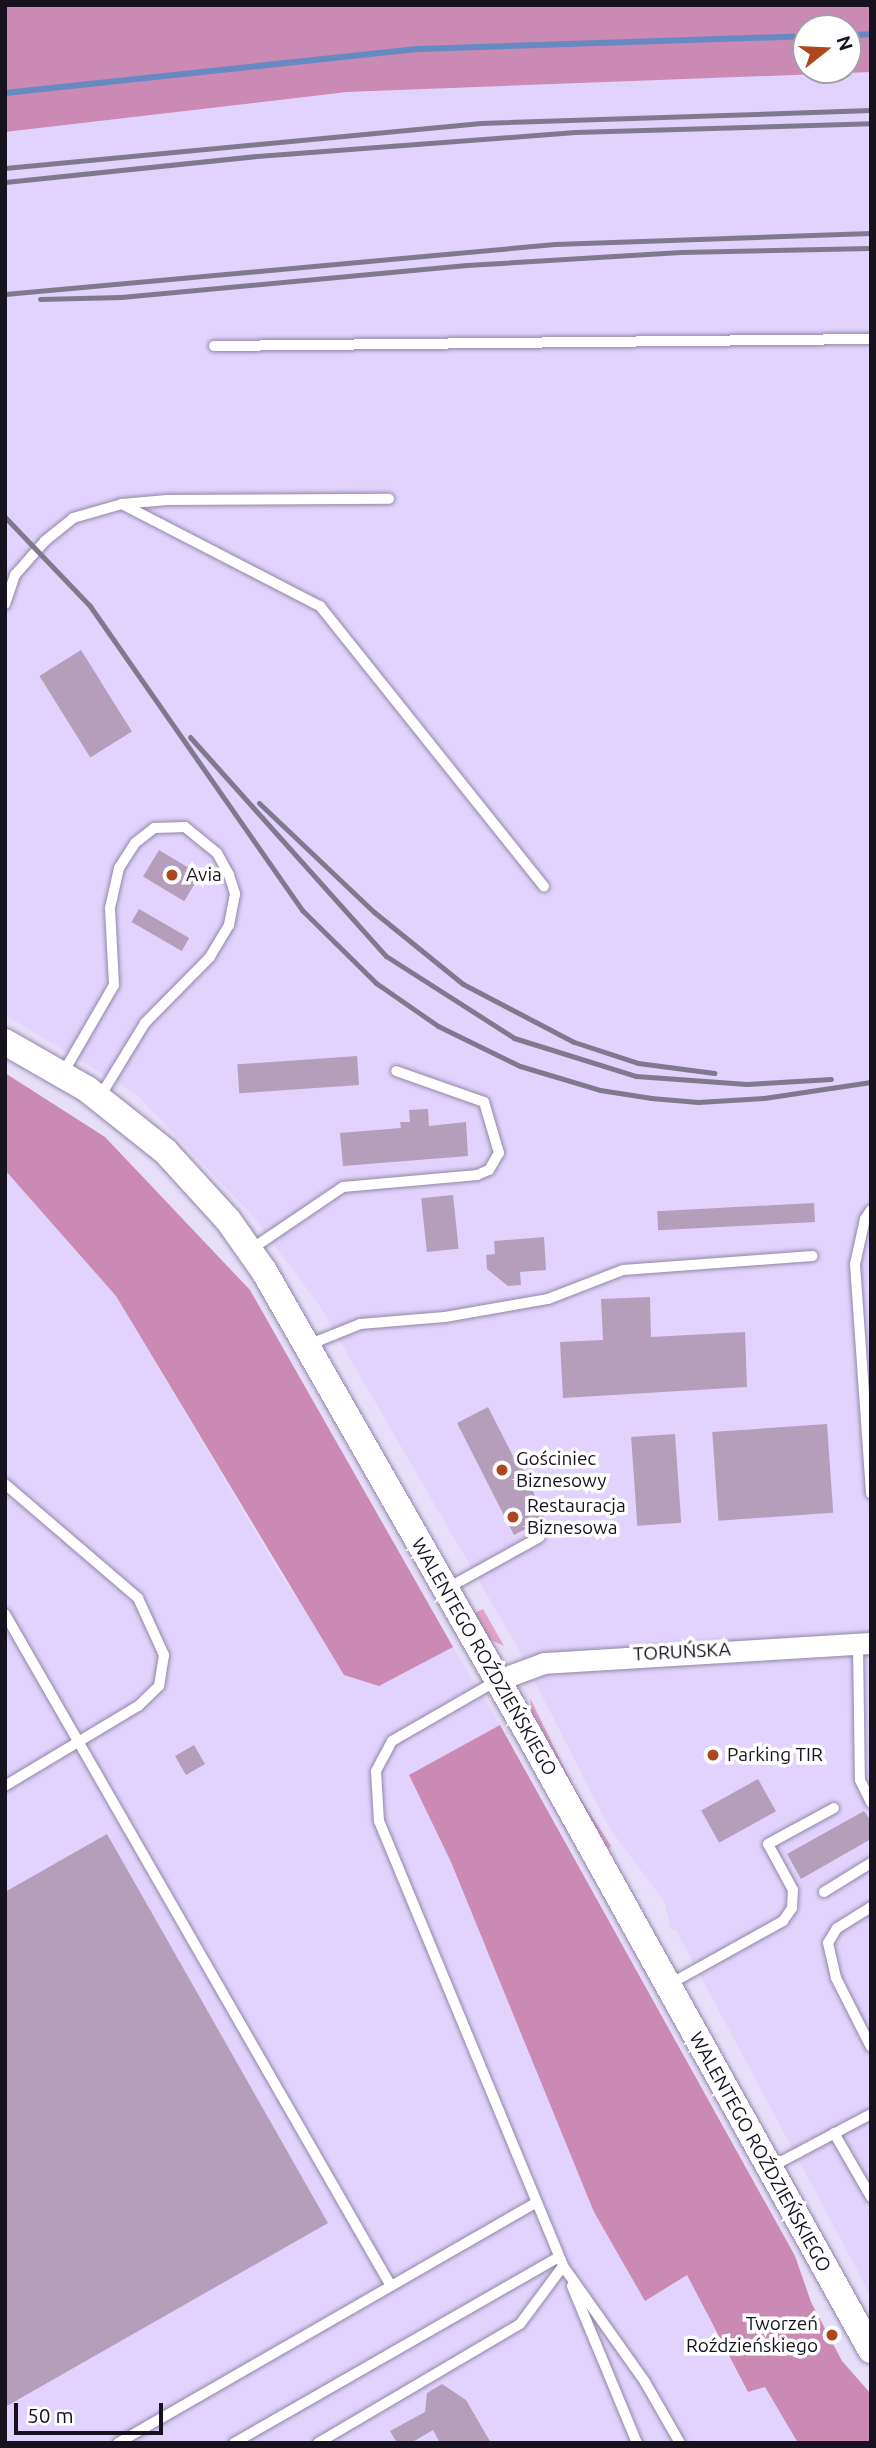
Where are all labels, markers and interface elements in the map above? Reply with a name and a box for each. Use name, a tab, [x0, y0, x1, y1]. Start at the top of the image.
north arrow	[792, 14, 862, 84]
text: N	[832, 33, 858, 53]
place label: Avia	[186, 864, 222, 886]
marker: Avia	[164, 867, 180, 883]
place label: Gościniec Biznesowy	[516, 1448, 606, 1492]
marker: Gościniec Biznesowy	[494, 1462, 510, 1478]
place label: Restauracja Biznesowa	[527, 1495, 626, 1539]
marker: Restauracja Biznesowa	[505, 1509, 521, 1525]
street label: WALENTEGO ROŹDZIEŃSKIEGO	[406, 1534, 562, 1780]
street label: TORUŃSKA	[633, 1638, 731, 1666]
place label: Parking TIR	[727, 1744, 823, 1766]
marker: Parking TIR	[705, 1747, 721, 1763]
street label: WALENTEGO ROŹDZIEŃSKIEGO	[684, 2028, 836, 2276]
place label: Tworzeń Roździeńskiego	[686, 2313, 818, 2357]
marker: Tworzeń Roździeńskiego	[824, 2327, 840, 2343]
scale bar	[18, 2388, 166, 2432]
text: 50 m	[27, 2403, 74, 2427]

